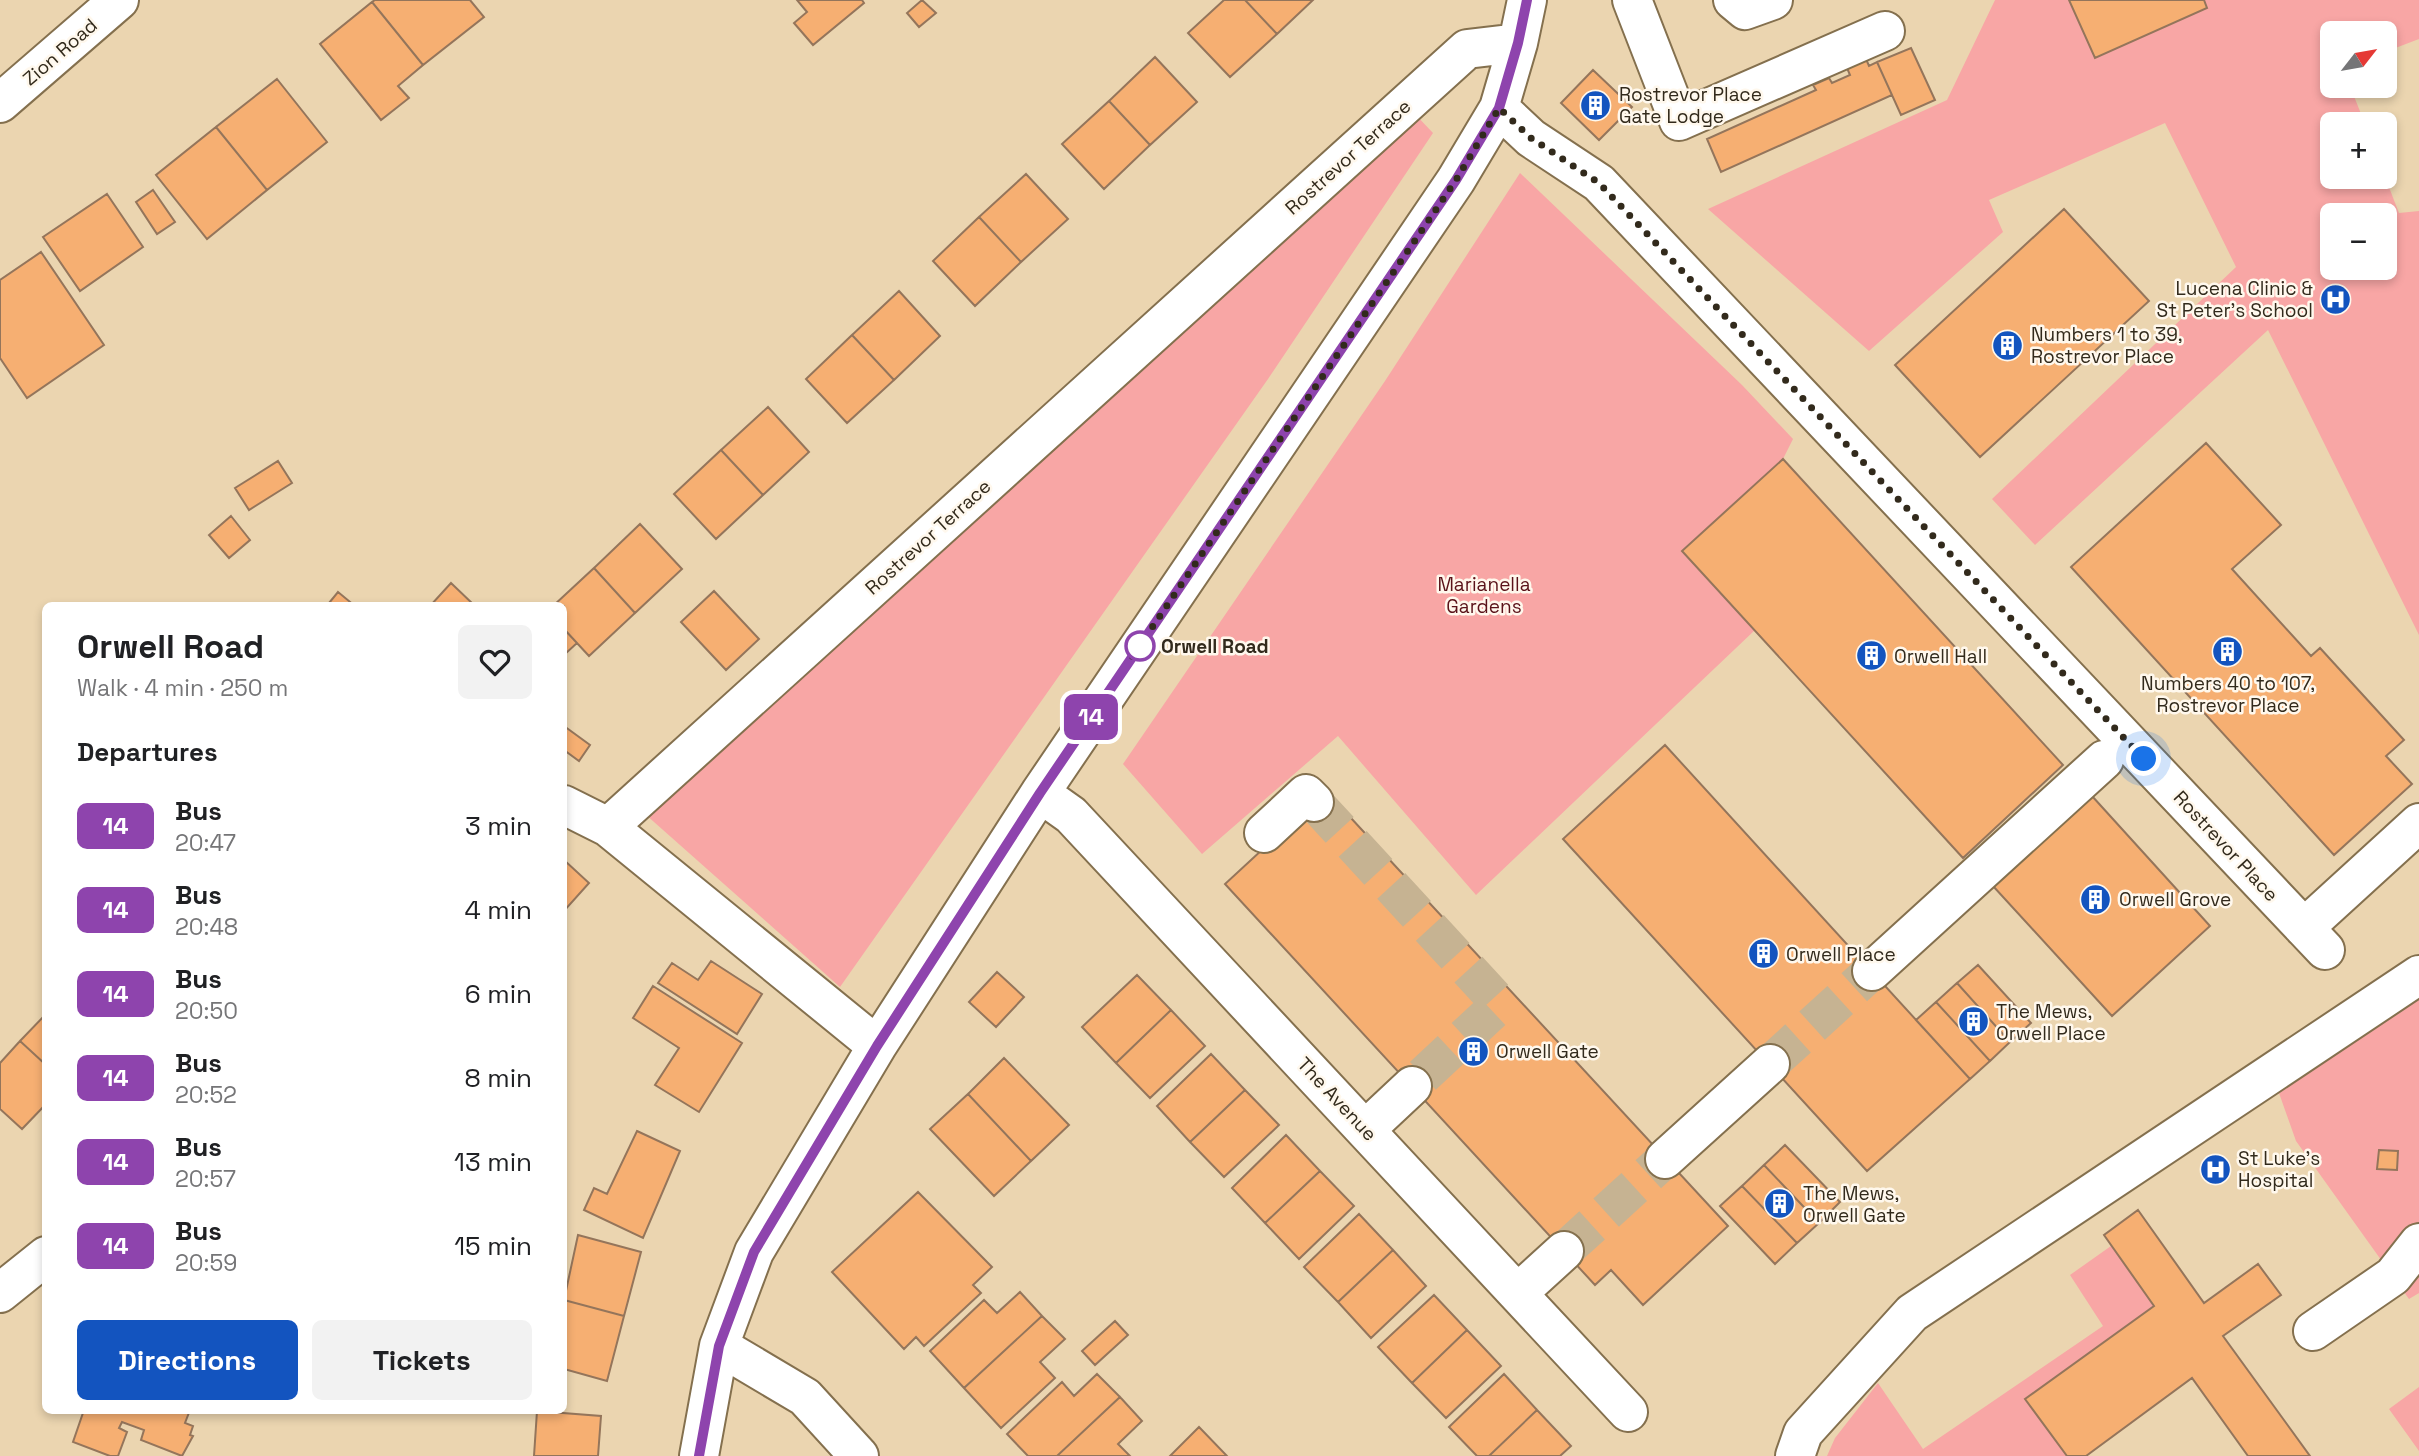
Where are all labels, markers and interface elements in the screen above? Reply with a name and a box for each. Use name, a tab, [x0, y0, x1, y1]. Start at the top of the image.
street label: Zion Road	[18, 13, 102, 91]
north arrow	[2320, 21, 2398, 98]
map controls	[2320, 21, 2397, 280]
place label: Rostrevor Place Gate Lodge	[1619, 82, 1762, 129]
building icon: Rostrevor Place Gate Lodge	[1579, 88, 1613, 122]
street label: Rostrevor Terrace	[1280, 94, 1416, 220]
button: +	[2320, 112, 2397, 189]
button: −	[2320, 203, 2397, 280]
place label: Lucena Clinic & St Peter's School	[2157, 276, 2313, 323]
hospital icon: Lucena Clinic & St Peter's School	[2319, 282, 2353, 316]
place label: Numbers 1 to 39, Rostrevor Place	[2031, 322, 2183, 369]
building icon: Numbers 1 to 39, Rostrevor Place	[1991, 328, 2025, 362]
street label: Rostrevor Terrace	[860, 474, 996, 600]
park label: Marianella Gardens	[1437, 572, 1531, 619]
button: heart	[458, 625, 532, 699]
text: Orwell Road	[77, 626, 264, 668]
marker: Orwell Road	[1125, 631, 1155, 661]
place label: Orwell Road	[1161, 634, 1269, 659]
building icon: Numbers 40 to 107, Rostrevor Place	[2211, 635, 2245, 669]
building icon: Orwell Hall	[1854, 639, 1888, 673]
place label: Orwell Hall	[1894, 644, 1987, 669]
place label: Numbers 40 to 107, Rostrevor Place	[2141, 671, 2315, 718]
text: Walk · 4 min · 250 m	[77, 673, 288, 703]
line badge: 14	[1060, 694, 1122, 740]
text: 14	[1078, 701, 1104, 732]
text: Departures	[77, 735, 218, 769]
your location	[2126, 741, 2161, 776]
street label: Rostrevor Place	[2168, 785, 2284, 907]
text: Bus	[175, 794, 222, 828]
text: 3 min	[465, 809, 532, 843]
text: 14	[102, 810, 129, 841]
text: 20:47	[175, 828, 236, 858]
text: Bus	[175, 878, 222, 912]
building icon: Orwell Grove	[2079, 882, 2113, 916]
place label: Orwell Grove	[2119, 887, 2231, 912]
text: 4 min	[464, 893, 532, 927]
text: 14	[102, 894, 129, 925]
text: 20:48	[175, 912, 238, 942]
building icon: Orwell Place	[1746, 937, 1780, 971]
place label: Orwell Place	[1786, 942, 1896, 967]
text: Bus	[175, 962, 222, 996]
text: 6 min	[465, 977, 532, 1011]
text: 14	[102, 978, 129, 1009]
text: 20:50	[175, 996, 238, 1026]
place label: The Mews, Orwell Place	[1996, 999, 2106, 1046]
building icon: The Mews, Orwell Place	[1956, 1005, 1990, 1039]
building icon: Orwell Gate	[1456, 1034, 1490, 1068]
place label: Orwell Gate	[1496, 1039, 1599, 1064]
text: Bus	[175, 1046, 222, 1080]
street label: The Avenue	[1292, 1052, 1382, 1146]
text: 8 min	[464, 1061, 532, 1095]
text: 14	[102, 1062, 129, 1093]
text: 20:52	[175, 1080, 237, 1110]
text: Bus	[175, 1130, 222, 1164]
text: 13 min	[454, 1145, 532, 1179]
text: 14	[102, 1146, 129, 1177]
place label: St Luke's Hospital	[2238, 1146, 2320, 1193]
hospital icon: St Luke's Hospital	[2198, 1152, 2232, 1186]
text: 20:57	[175, 1164, 236, 1194]
place label: The Mews, Orwell Gate	[1803, 1181, 1906, 1228]
building icon: The Mews, Orwell Gate	[1763, 1187, 1797, 1221]
text: Bus	[175, 1214, 222, 1248]
text: 15 min	[454, 1229, 532, 1263]
text: 14	[102, 1230, 129, 1261]
text: 20:59	[175, 1248, 237, 1278]
button: Directions	[77, 1320, 298, 1400]
button: Tickets	[312, 1320, 532, 1400]

